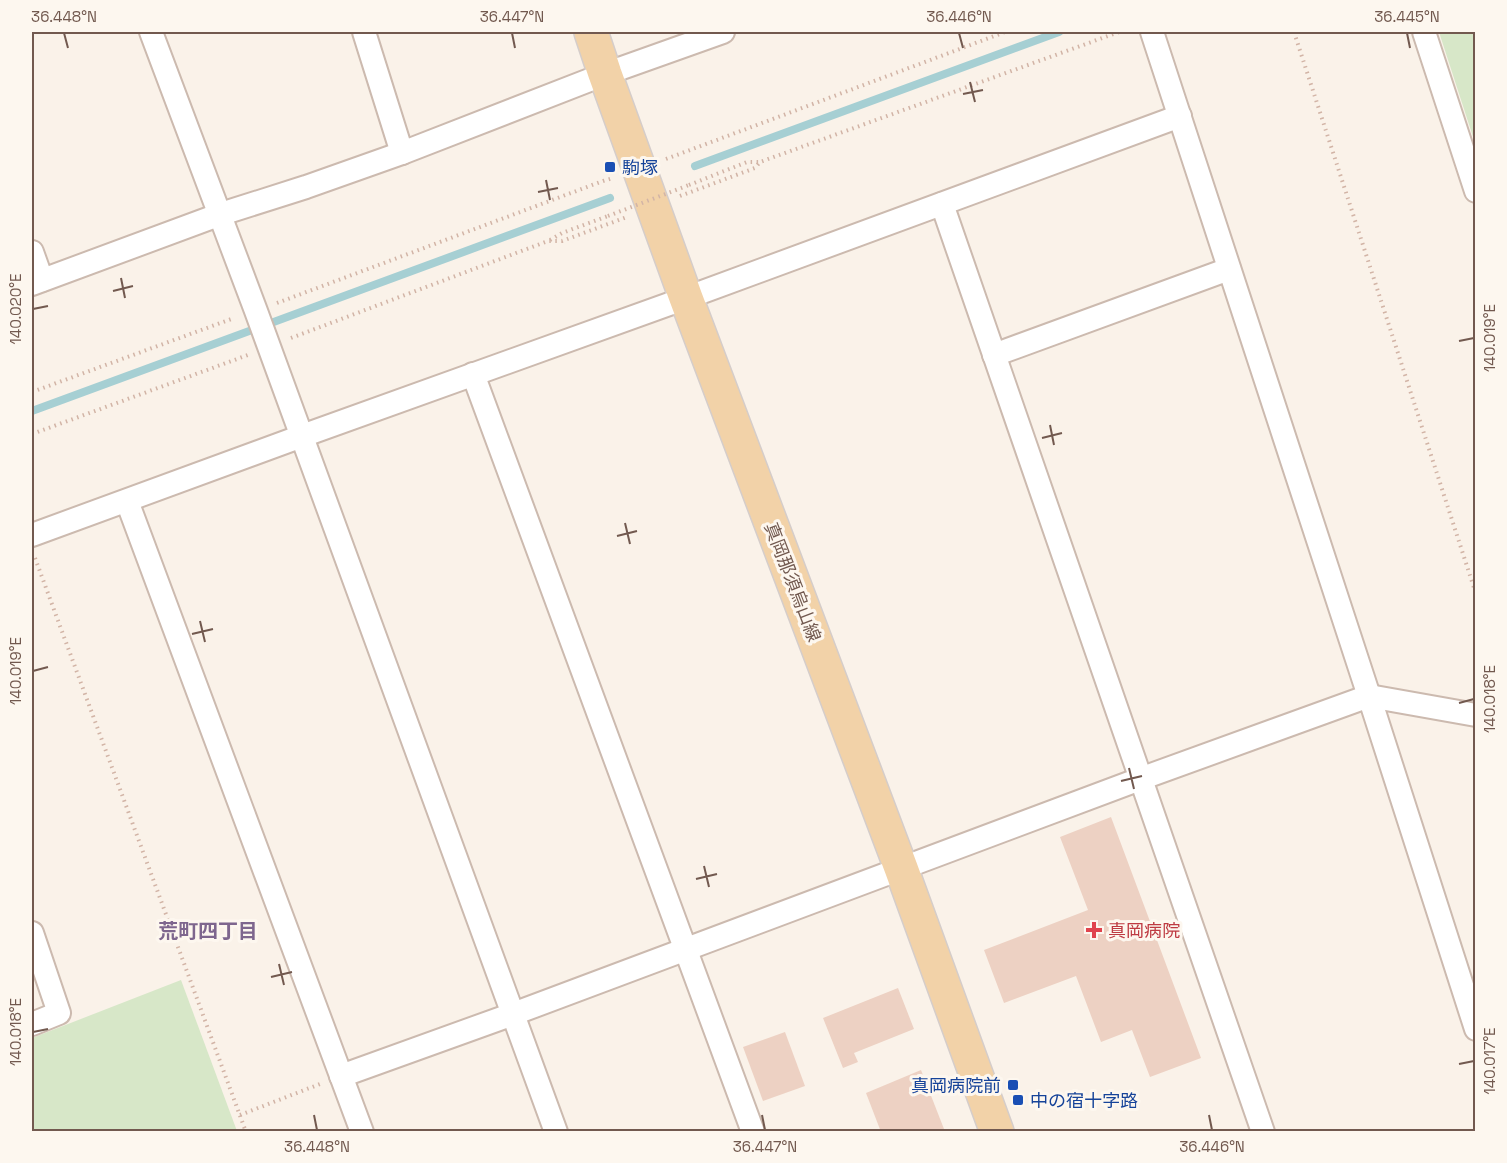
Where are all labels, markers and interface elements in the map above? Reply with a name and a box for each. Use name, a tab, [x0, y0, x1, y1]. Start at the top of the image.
text: 36.448°N	[31, 7, 97, 26]
text: 36.447°N	[480, 7, 544, 26]
text: 36.446°N	[926, 7, 992, 26]
text: 36.445°N	[1374, 7, 1440, 26]
place label: 駒塚	[622, 156, 658, 179]
marker: 駒塚	[603, 160, 617, 174]
text: 140.020°E	[6, 273, 25, 345]
text: 140.019°E	[1480, 304, 1499, 372]
street label: 真岡那須烏山線	[760, 519, 826, 645]
text: 140.019°E	[6, 637, 25, 705]
text: 140.018°E	[1480, 665, 1499, 733]
district label: 荒町四丁目	[158, 918, 258, 944]
place label: 真岡病院	[1108, 919, 1180, 942]
marker: 真岡病院	[1085, 921, 1103, 939]
text: 140.018°E	[6, 998, 25, 1066]
text: 140.017°E	[1480, 1027, 1499, 1095]
place label: 真岡病院前	[911, 1074, 1001, 1097]
marker: 真岡病院前	[1006, 1078, 1020, 1092]
place label: 中の宿十字路	[1030, 1089, 1138, 1112]
marker: 中の宿十字路	[1011, 1093, 1025, 1107]
text: 36.448°N	[284, 1137, 350, 1156]
text: 36.447°N	[733, 1137, 797, 1156]
text: 36.446°N	[1179, 1137, 1245, 1156]

